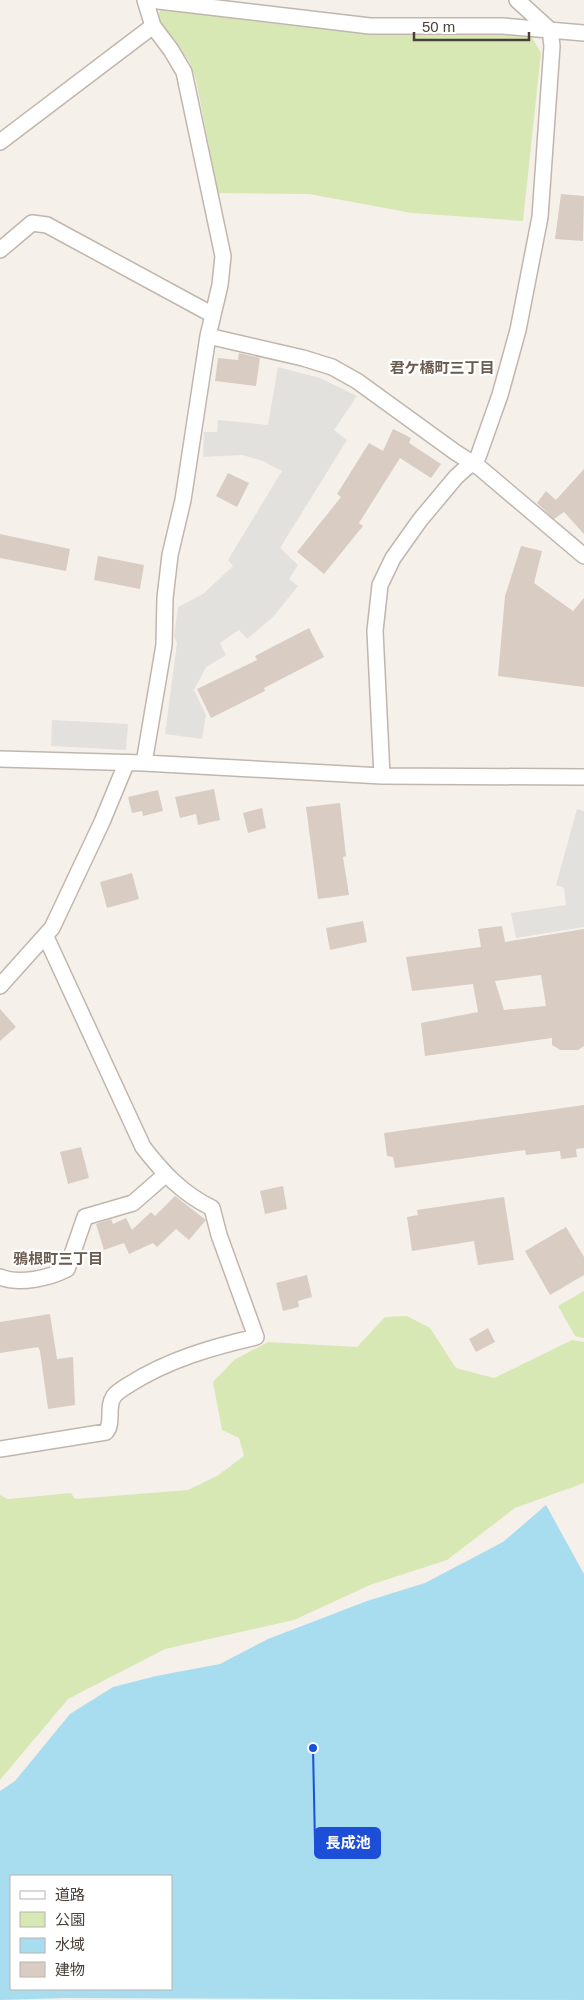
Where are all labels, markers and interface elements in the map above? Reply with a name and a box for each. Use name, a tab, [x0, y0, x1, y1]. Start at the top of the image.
scale bar	[414, 10, 529, 42]
text: 50 m	[422, 18, 455, 35]
district label: 君ケ橋町三丁目	[389, 359, 495, 376]
district label: 鴉根町三丁目	[13, 1250, 103, 1267]
callout: 長成池	[315, 1828, 380, 1858]
text: 長成池	[325, 1834, 371, 1851]
legend	[10, 1875, 172, 1990]
text: 道路	[55, 1886, 85, 1903]
text: 公園	[55, 1911, 85, 1928]
text: 水域	[55, 1936, 85, 1953]
text: 建物	[55, 1961, 85, 1978]

